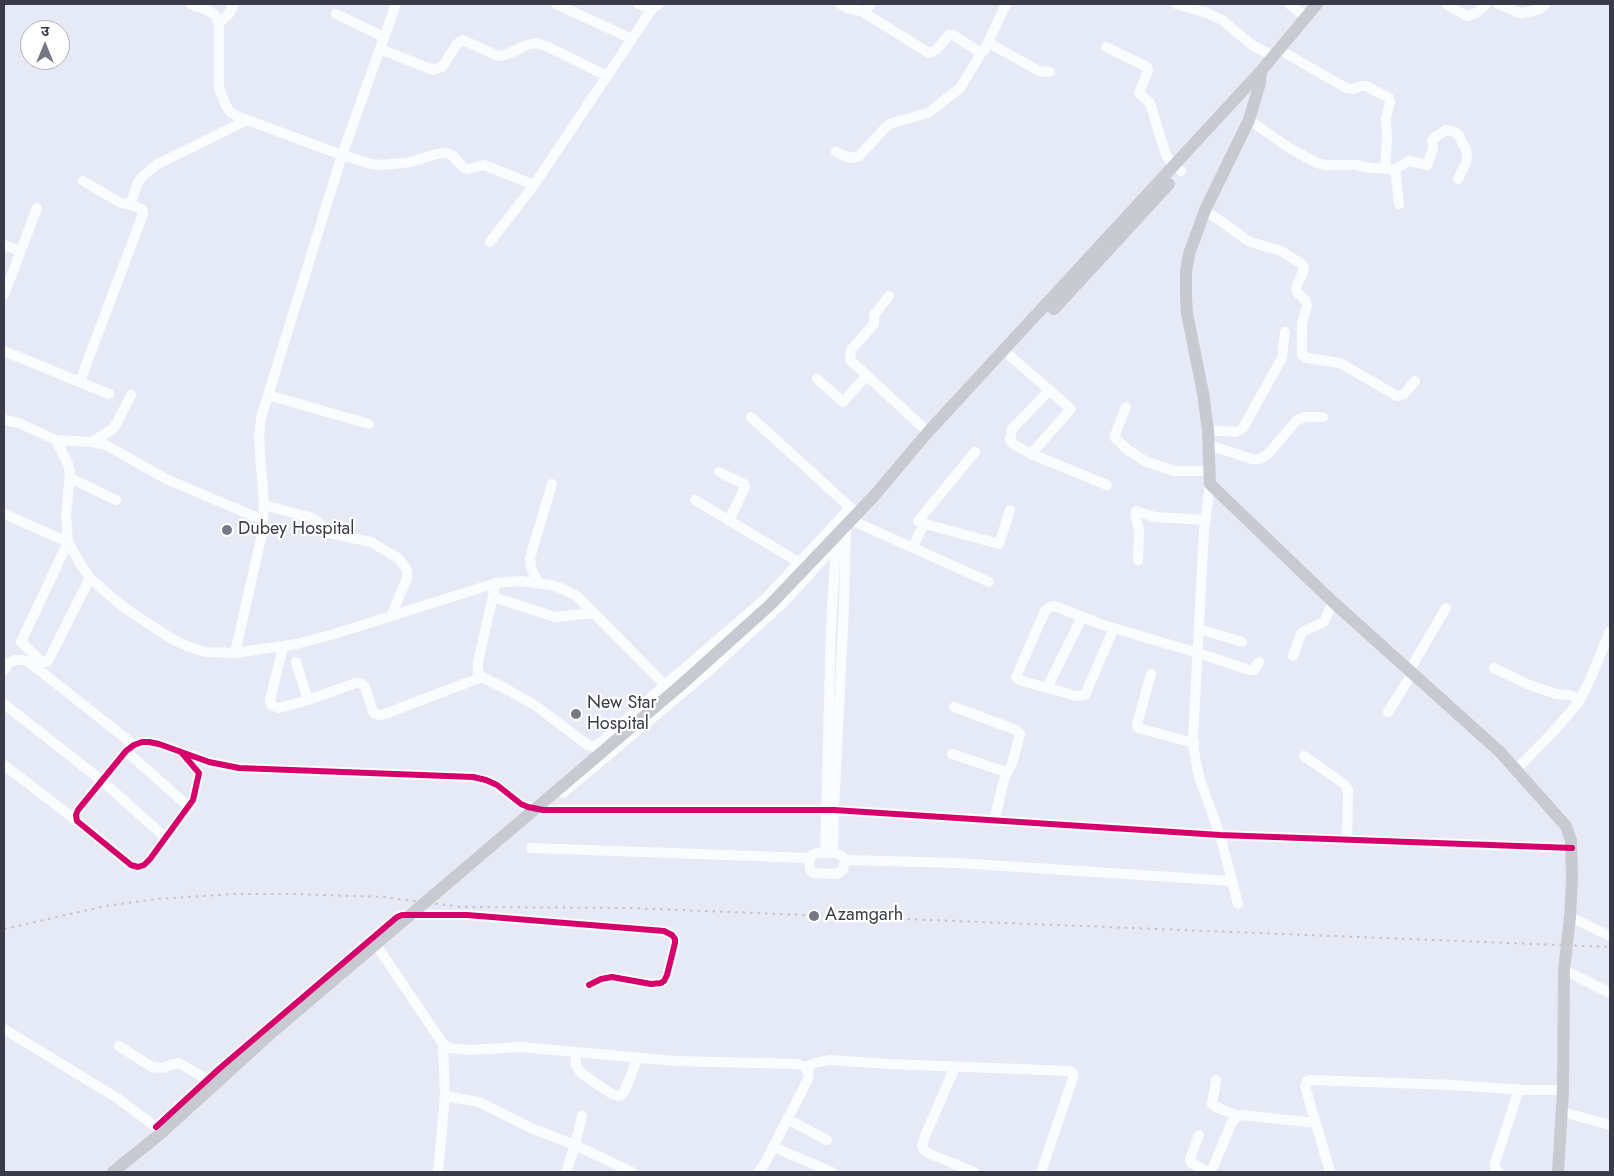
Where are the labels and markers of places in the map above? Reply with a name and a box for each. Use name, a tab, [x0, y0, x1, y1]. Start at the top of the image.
place label: Dubey Hospital	[238, 519, 354, 541]
marker: Dubey Hospital	[220, 523, 234, 537]
place label: New Star Hospital	[587, 693, 657, 736]
marker: New Star Hospital	[569, 707, 583, 721]
place label: Azamgarh	[825, 905, 903, 927]
marker: Azamgarh	[807, 909, 821, 923]

